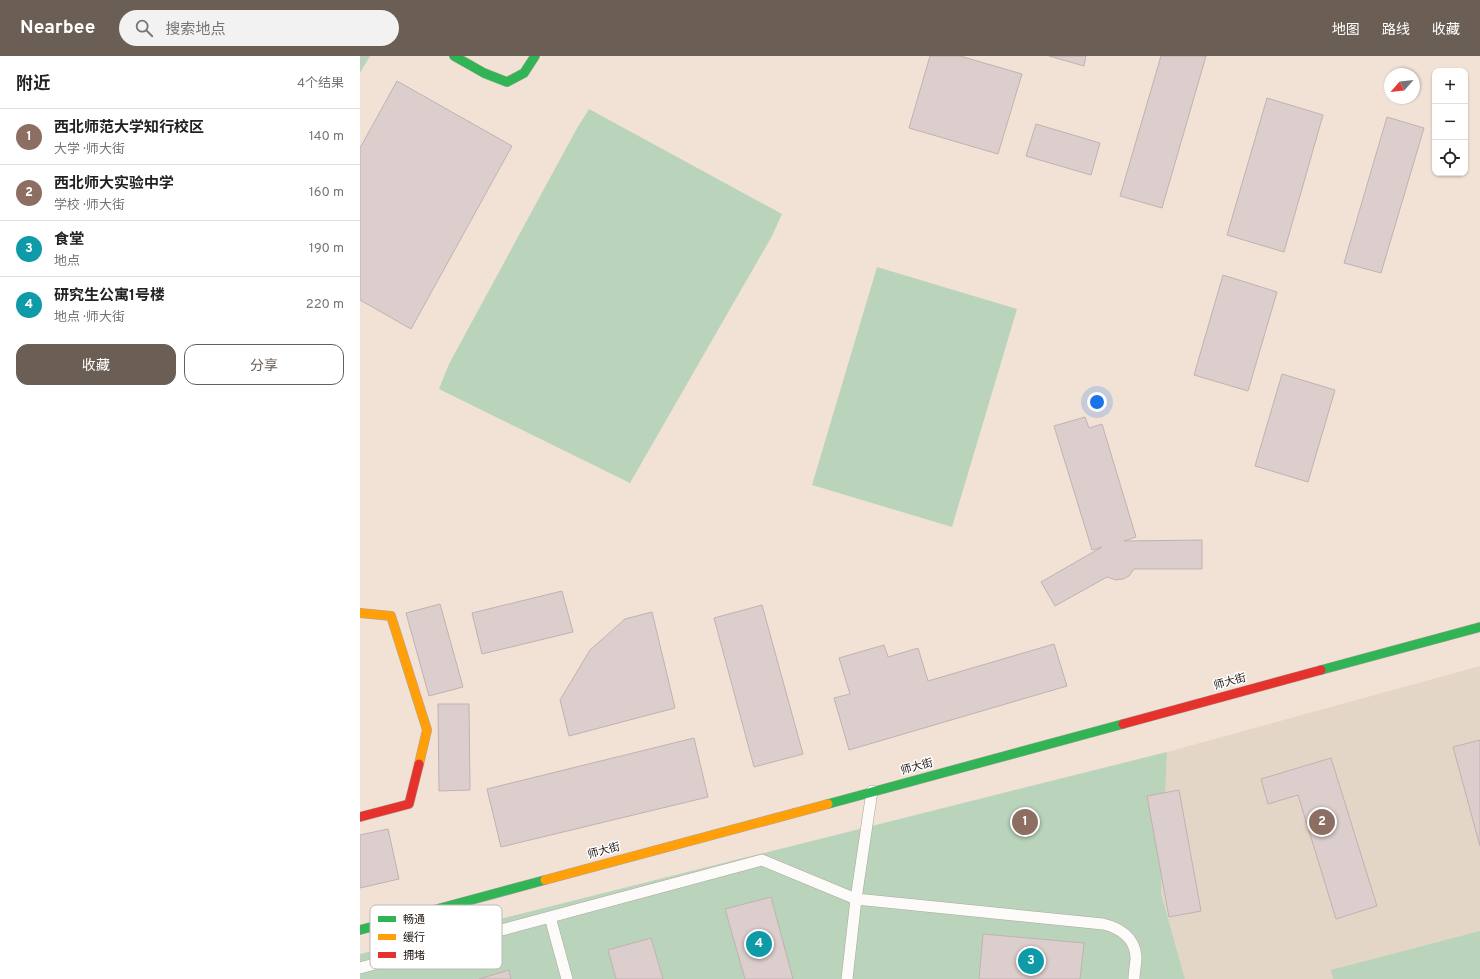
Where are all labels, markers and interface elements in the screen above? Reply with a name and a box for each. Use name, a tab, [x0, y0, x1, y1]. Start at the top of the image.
search box	[119, 10, 399, 46]
text: Nearbee	[20, 16, 95, 40]
icon: search	[133, 17, 155, 39]
text: 搜索地点	[165, 21, 225, 40]
text: 地图	[1332, 22, 1360, 39]
text: 路线	[1382, 22, 1410, 39]
text: 收藏	[1432, 22, 1460, 39]
north arrow	[1384, 68, 1420, 104]
map controls	[1432, 68, 1468, 176]
button: +	[1432, 68, 1468, 104]
text: 附近	[16, 74, 50, 96]
text: 4个结果	[297, 76, 344, 92]
button: −	[1432, 104, 1468, 140]
text: 西北师范大学知行校区	[54, 119, 204, 138]
text: 1	[26, 129, 32, 145]
text: 140 m	[309, 129, 344, 145]
button: locate	[1432, 140, 1468, 176]
text: 大学 · 师大街	[54, 142, 125, 158]
text: 西北师大实验中学	[54, 175, 174, 194]
text: 2	[25, 185, 33, 201]
text: 160 m	[309, 185, 344, 201]
text: 学校 · 师大街	[54, 198, 125, 214]
text: 食堂	[54, 231, 84, 250]
text: 3	[25, 241, 33, 257]
text: 190 m	[309, 241, 344, 257]
text: 地点	[54, 254, 80, 270]
text: 研究生公寓1号楼	[54, 287, 165, 306]
text: 4	[25, 297, 33, 313]
text: 220 m	[306, 297, 344, 313]
text: 地点 · 师大街	[54, 310, 125, 326]
button: 收藏	[16, 344, 176, 385]
button: 分享	[184, 344, 344, 385]
your location	[1087, 392, 1107, 412]
street label: 师大街	[1212, 671, 1248, 693]
street label: 师大街	[899, 756, 935, 778]
pin: 1	[1012, 807, 1038, 837]
pin: 2	[1309, 807, 1335, 837]
street label: 师大街	[586, 840, 622, 862]
legend	[370, 905, 502, 969]
text: 畅通	[403, 913, 425, 927]
pin: 4	[746, 929, 772, 959]
text: 缓行	[403, 931, 425, 945]
pin: 3	[1018, 946, 1044, 976]
text: 拥堵	[403, 949, 425, 963]

